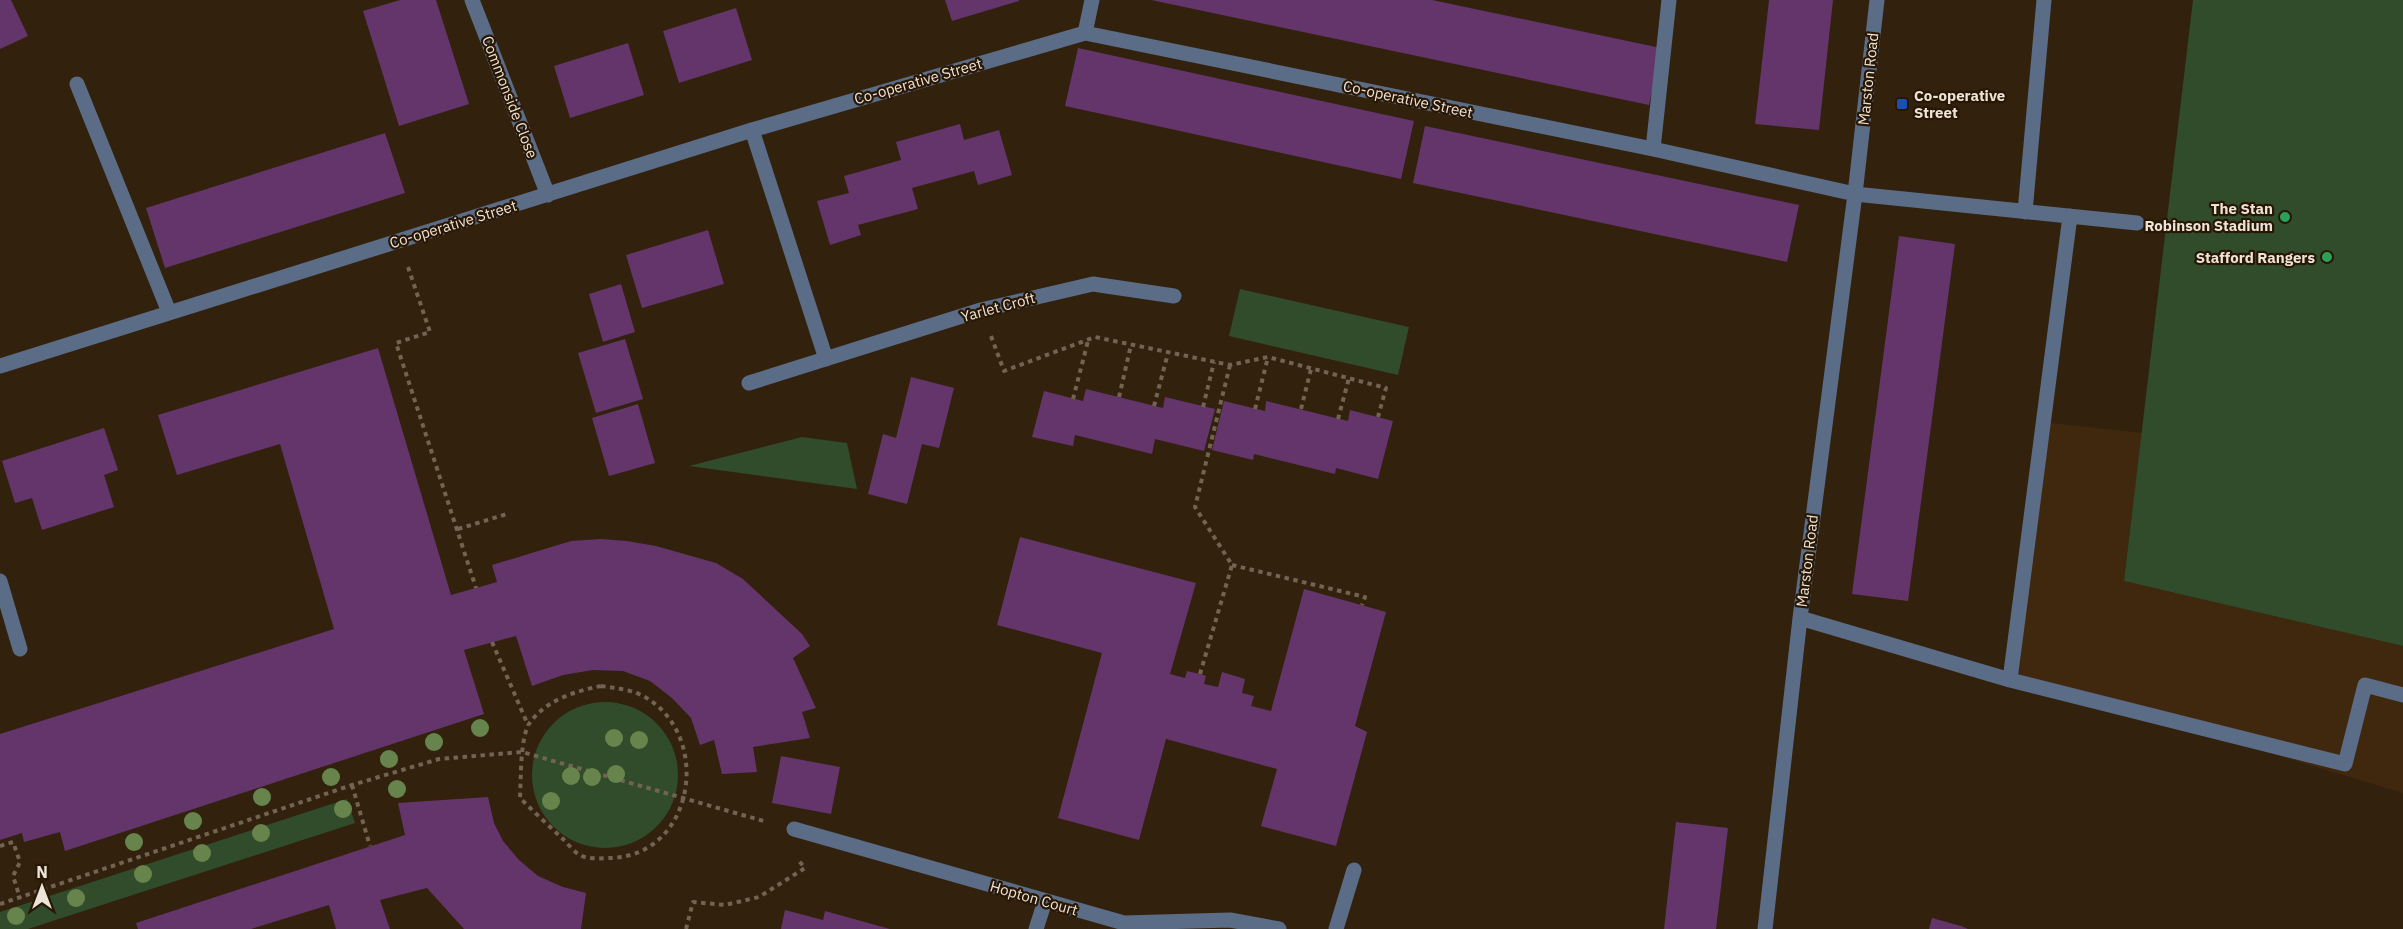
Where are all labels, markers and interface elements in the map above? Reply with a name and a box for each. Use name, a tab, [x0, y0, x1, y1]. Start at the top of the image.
street label: Marston Road	[1854, 32, 1882, 126]
street label: Commonside Close	[478, 33, 542, 161]
street label: Co-operative Street	[852, 54, 984, 108]
street label: Co-operative Street	[1341, 76, 1475, 122]
place label: Co-operative Street	[1914, 86, 2005, 122]
marker: Co-operative Street	[1895, 97, 1909, 111]
street label: Co-operative Street	[387, 196, 519, 252]
place label: The Stan Robinson Stadium	[2144, 199, 2273, 235]
marker: The Stan Robinson Stadium	[2278, 210, 2292, 224]
place label: Stafford Rangers	[2196, 248, 2315, 267]
marker: Stafford Rangers	[2320, 250, 2334, 264]
street label: Yarlet Croft	[959, 288, 1037, 326]
street label: Marston Road	[1792, 514, 1822, 608]
north arrow	[12, 857, 72, 917]
text: N	[36, 862, 48, 882]
street label: Hopton Court	[988, 876, 1080, 920]

